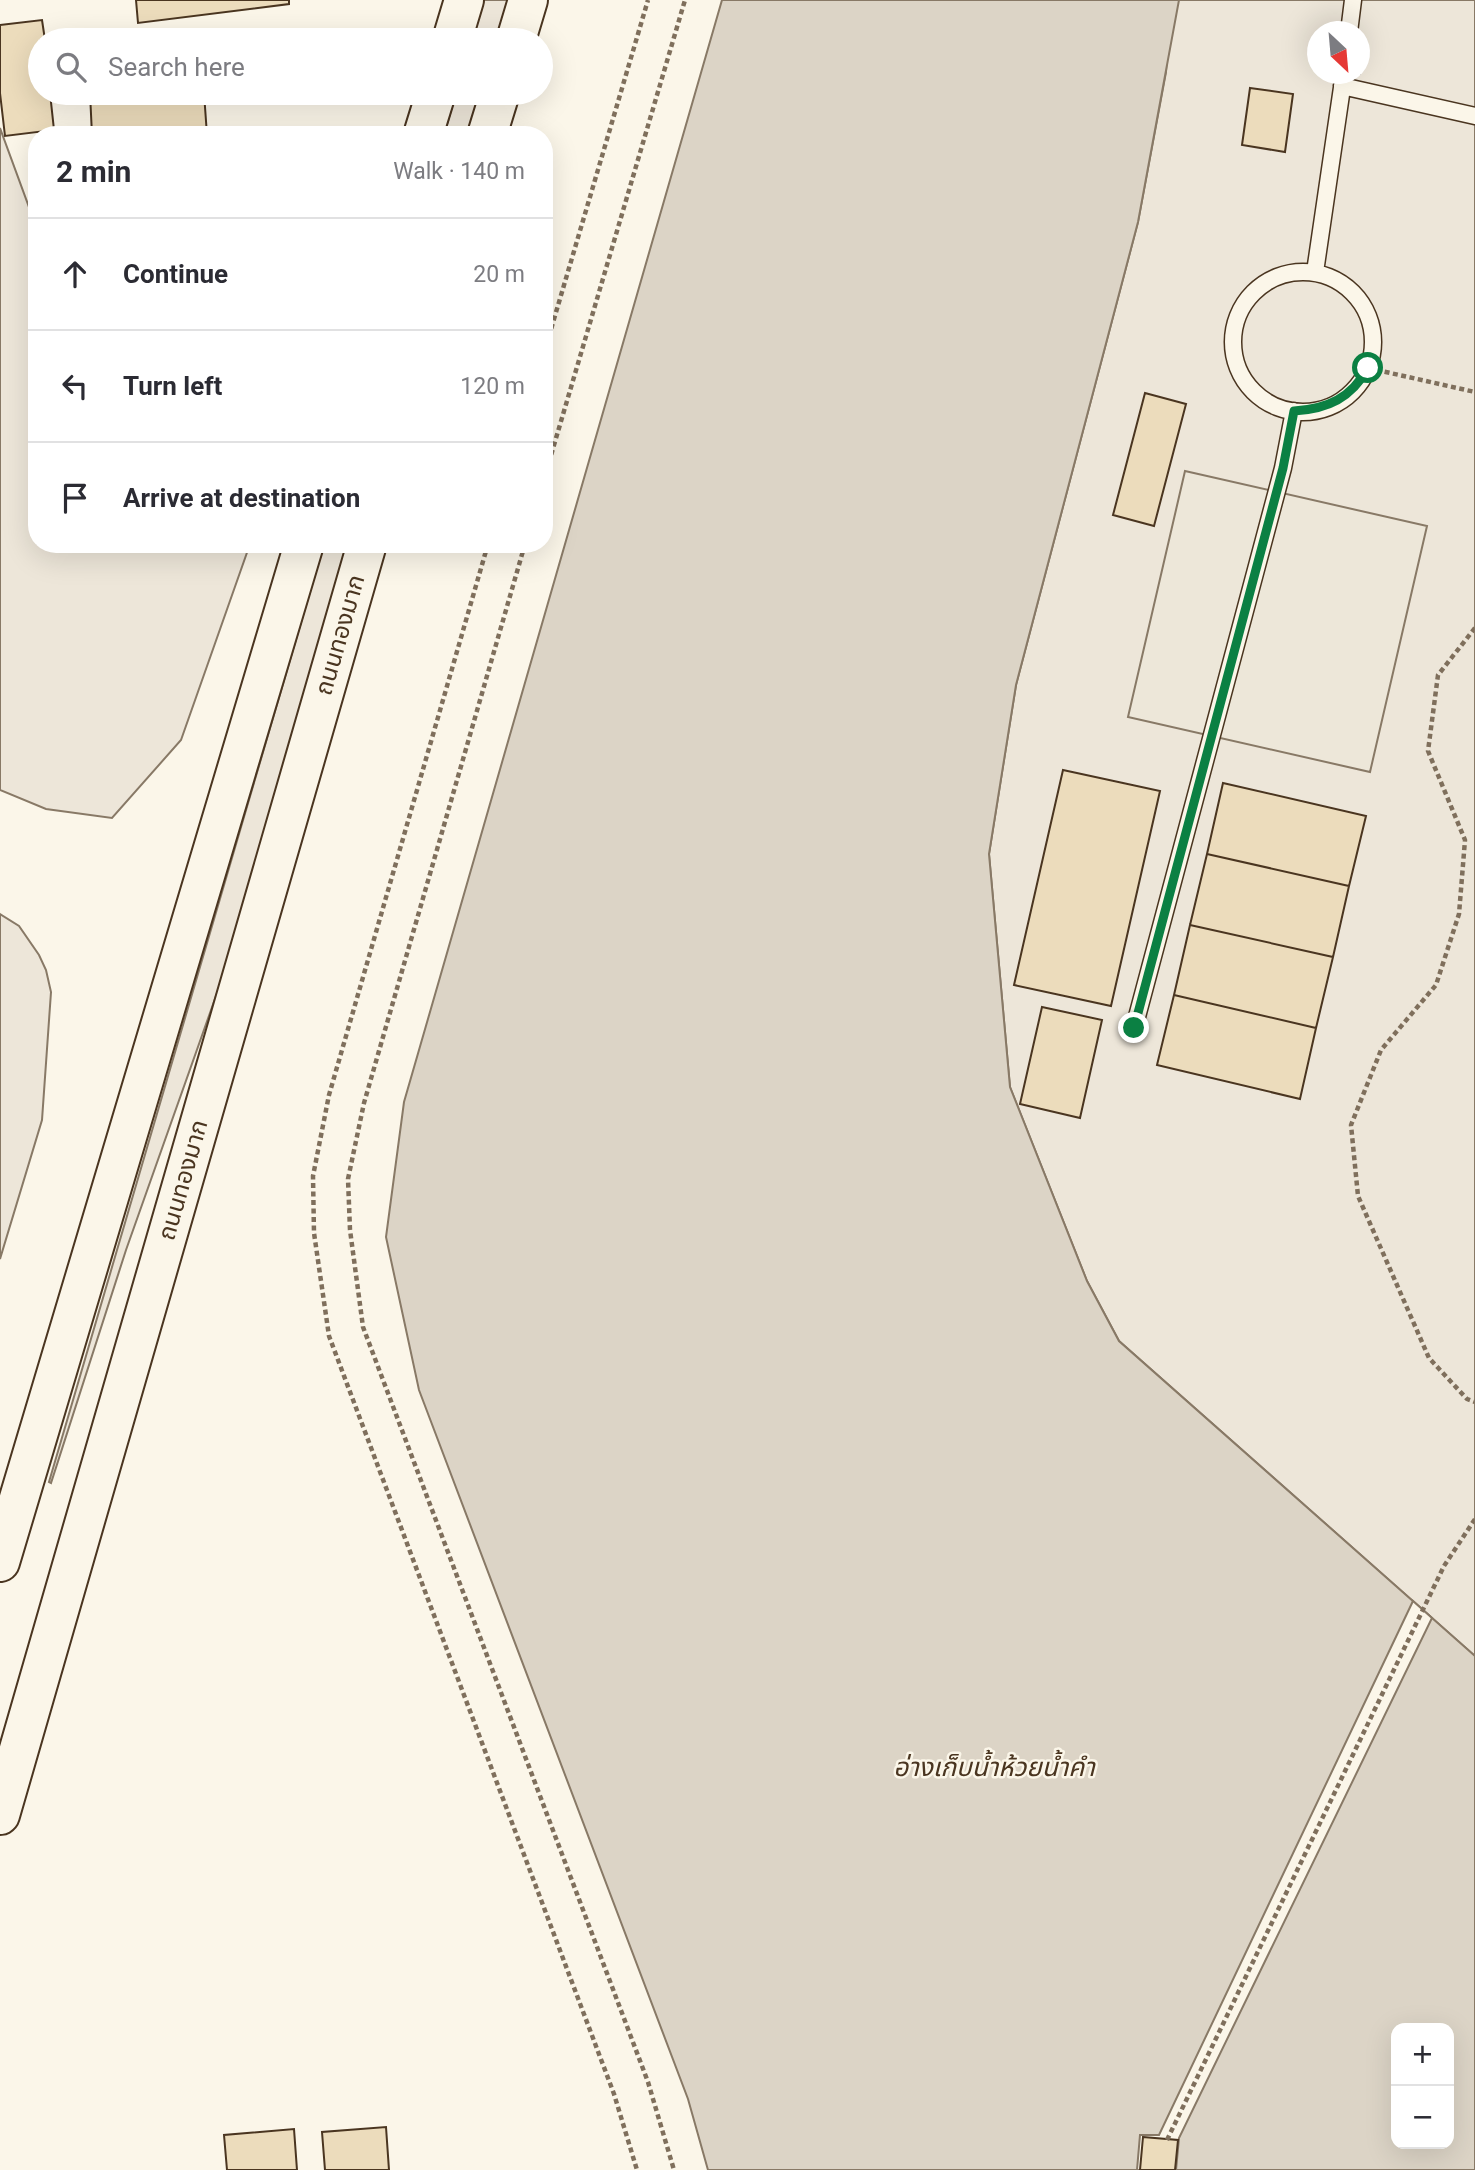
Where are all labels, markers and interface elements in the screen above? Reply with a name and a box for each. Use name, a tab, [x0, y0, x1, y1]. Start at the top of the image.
north arrow	[1307, 21, 1370, 84]
search box	[28, 28, 553, 105]
icon: search	[52, 48, 90, 86]
text: Search here	[108, 52, 245, 82]
text: 2 min	[56, 154, 131, 189]
text: Walk · 140 m	[393, 158, 525, 185]
icon: ahead	[56, 255, 94, 293]
text: Continue	[123, 259, 228, 289]
text: 20 m	[473, 261, 525, 288]
route start	[1352, 352, 1383, 383]
icon: left	[56, 367, 94, 405]
text: Turn left	[123, 371, 222, 401]
text: 120 m	[460, 373, 525, 400]
icon: arrive	[56, 479, 94, 517]
text: Arrive at destination	[123, 483, 360, 513]
street label: ถนนทองมาก	[309, 572, 371, 698]
route end	[1118, 1012, 1149, 1043]
street label: ถนนทองมาก	[152, 1117, 214, 1243]
water label: อ่างเก็บน้ำห้วยน้ำคำ	[893, 1749, 1096, 1782]
map controls	[1391, 2023, 1454, 2149]
button: +	[1391, 2023, 1454, 2086]
button: −	[1391, 2086, 1454, 2149]

